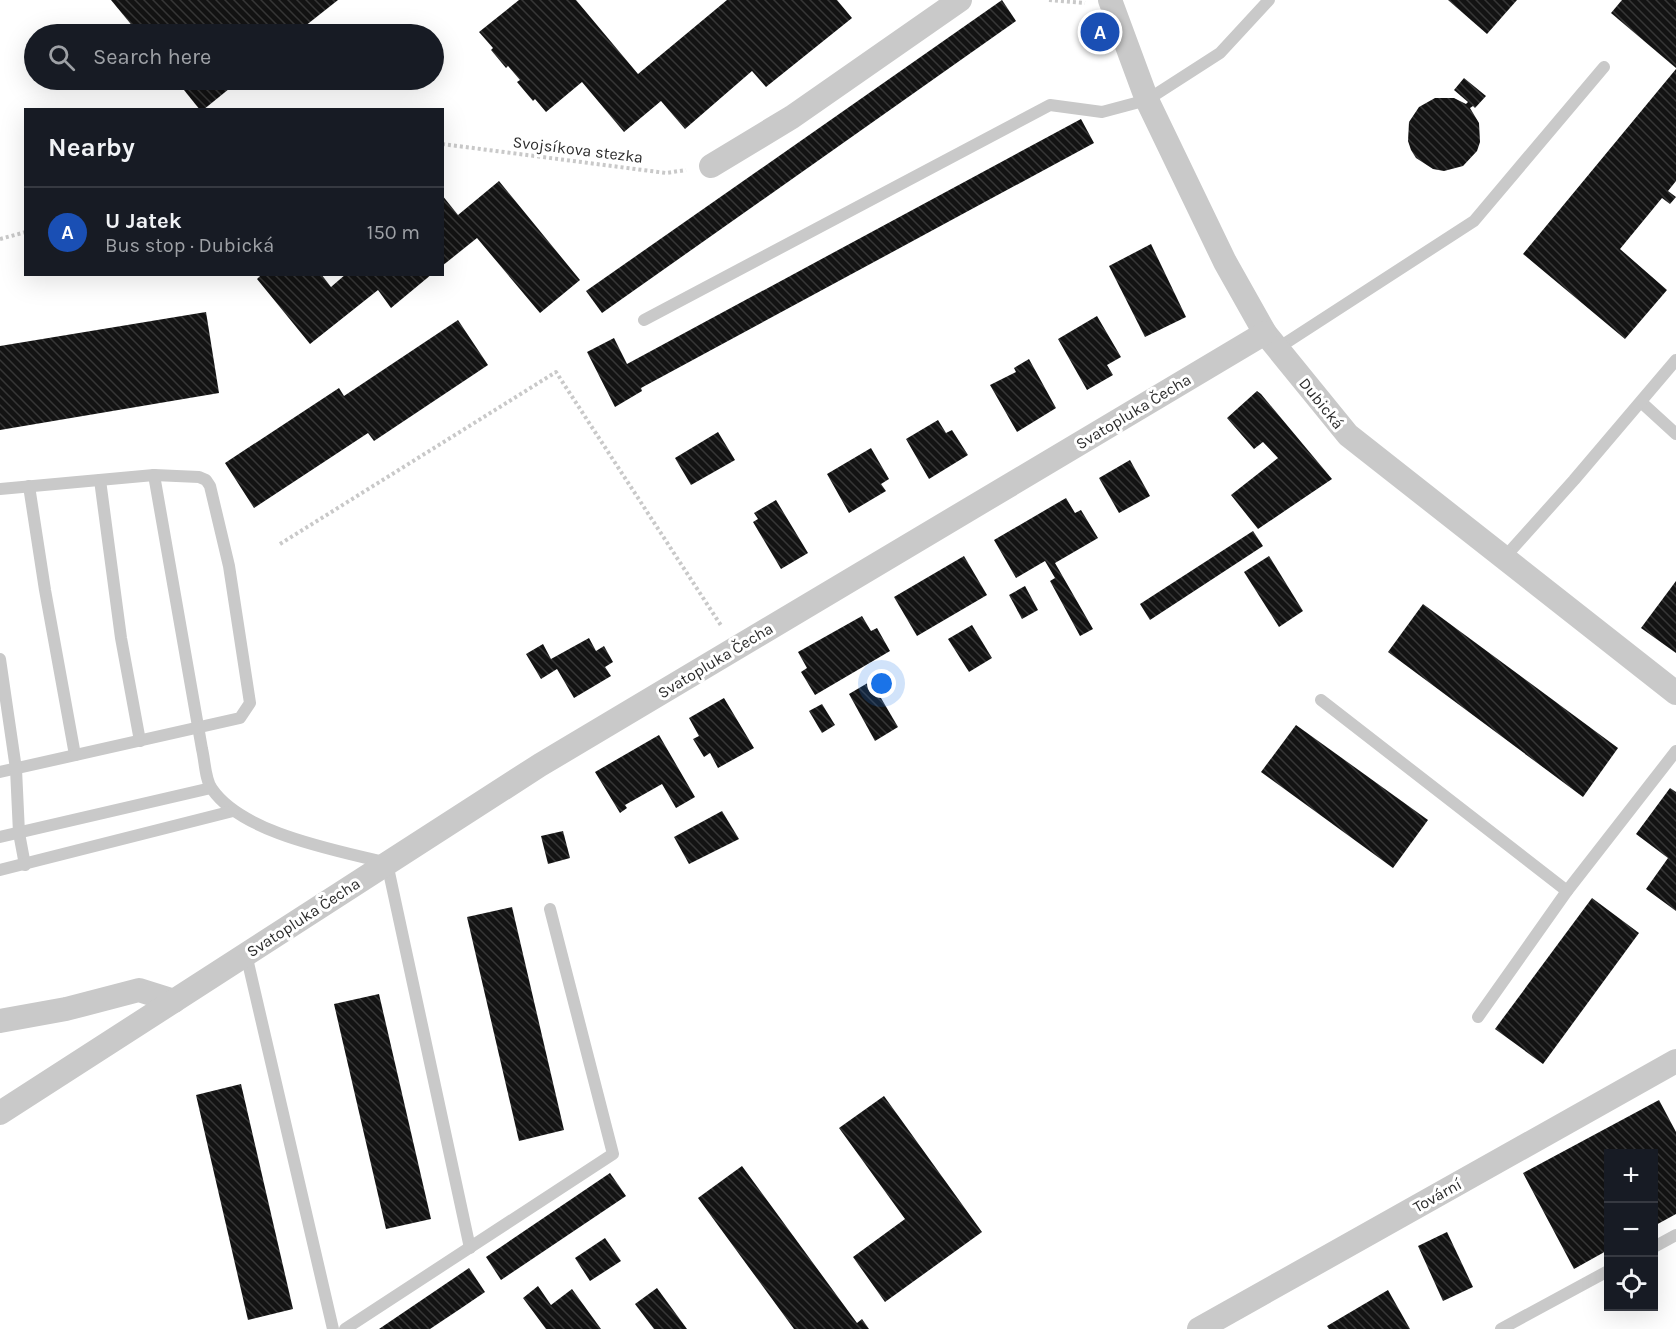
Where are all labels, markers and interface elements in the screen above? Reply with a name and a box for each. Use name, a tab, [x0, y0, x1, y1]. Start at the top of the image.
pin: A	[1080, 9, 1120, 54]
search box	[24, 24, 444, 90]
icon: search	[45, 41, 78, 74]
text: Search here	[93, 44, 211, 70]
text: Nearby	[48, 132, 135, 163]
street label: Svojsíkova stezka	[512, 132, 644, 167]
text: U Jatek	[105, 208, 182, 234]
text: A	[61, 221, 74, 244]
text: 150 m	[367, 221, 420, 244]
text: Bus stop · Dubická	[105, 234, 274, 257]
street label: Svatopluka Čecha	[1072, 370, 1194, 453]
street label: Dubická	[1295, 374, 1348, 433]
street label: Svatopluka Čecha	[654, 619, 776, 702]
your location	[867, 669, 896, 698]
street label: Svatopluka Čecha	[243, 874, 363, 961]
map controls	[1604, 1149, 1658, 1311]
button: +	[1604, 1149, 1658, 1203]
street label: Tovární	[1410, 1174, 1465, 1216]
button: −	[1604, 1203, 1658, 1257]
button: locate	[1604, 1257, 1658, 1311]

